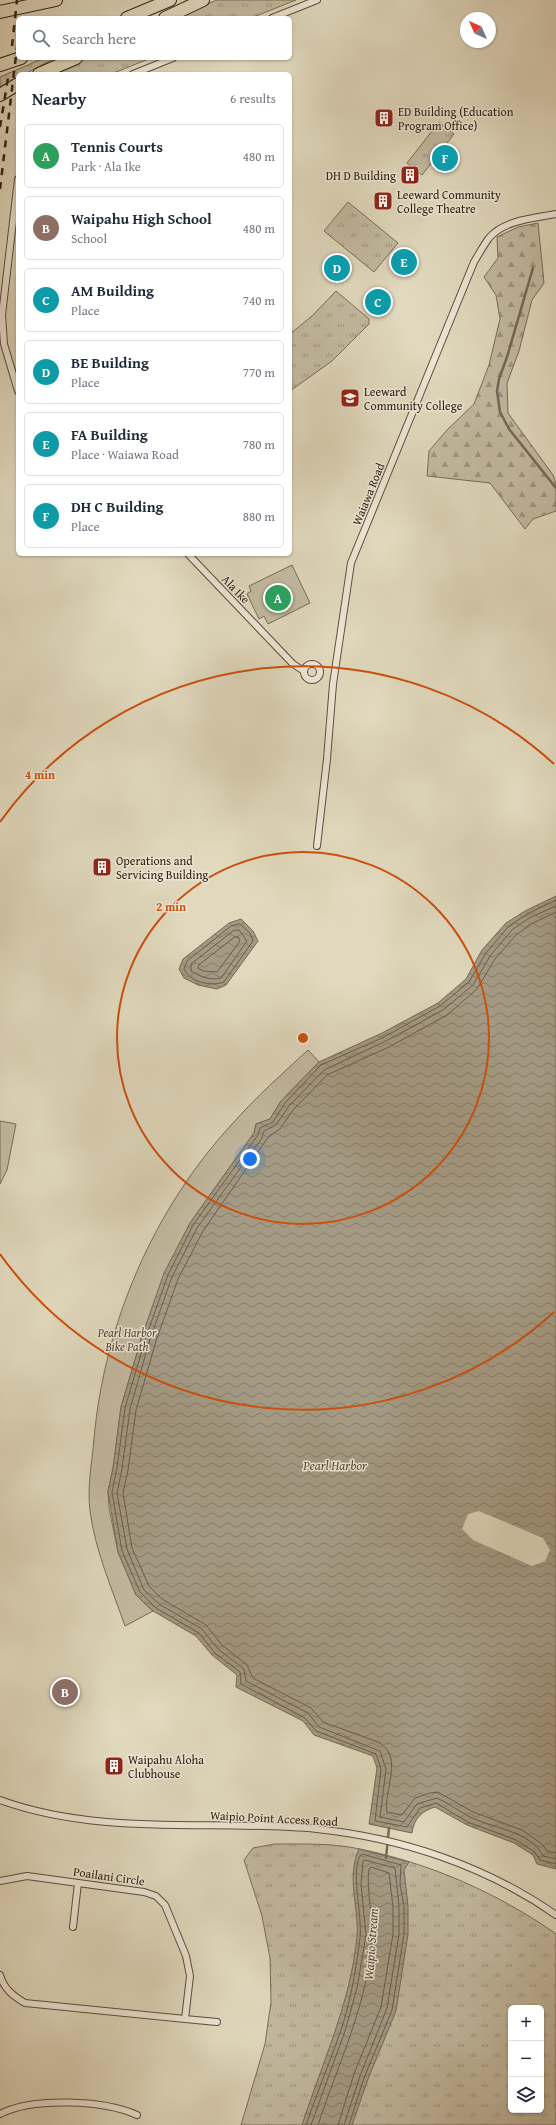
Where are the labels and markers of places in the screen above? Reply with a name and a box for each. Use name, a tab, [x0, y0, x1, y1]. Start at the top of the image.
place label: ED Building (Education Program Office)	[398, 103, 514, 134]
building icon: ED Building (Education Program Office)	[373, 107, 395, 129]
pin: F	[432, 143, 458, 173]
building icon: DH D Building	[399, 164, 421, 186]
place label: DH D Building	[326, 167, 396, 184]
place label: Leeward Community College Theatre	[397, 186, 501, 217]
building icon: Leeward Community College Theatre	[372, 190, 394, 212]
pin: E	[391, 247, 417, 277]
pin: D	[324, 253, 350, 283]
pin: C	[365, 287, 391, 317]
place label: Leeward Community College	[364, 383, 463, 414]
school or university icon: Leeward Community College	[339, 387, 361, 409]
pin: A	[265, 583, 291, 613]
place label: Operations and Servicing Building	[116, 852, 208, 883]
building icon: Operations and Servicing Building	[91, 856, 113, 878]
centre of rings	[296, 1031, 310, 1045]
pin: B	[52, 1677, 78, 1707]
place label: Waipahu Aloha Clubhouse	[128, 1751, 204, 1782]
building icon: Waipahu Aloha Clubhouse	[103, 1755, 125, 1777]

